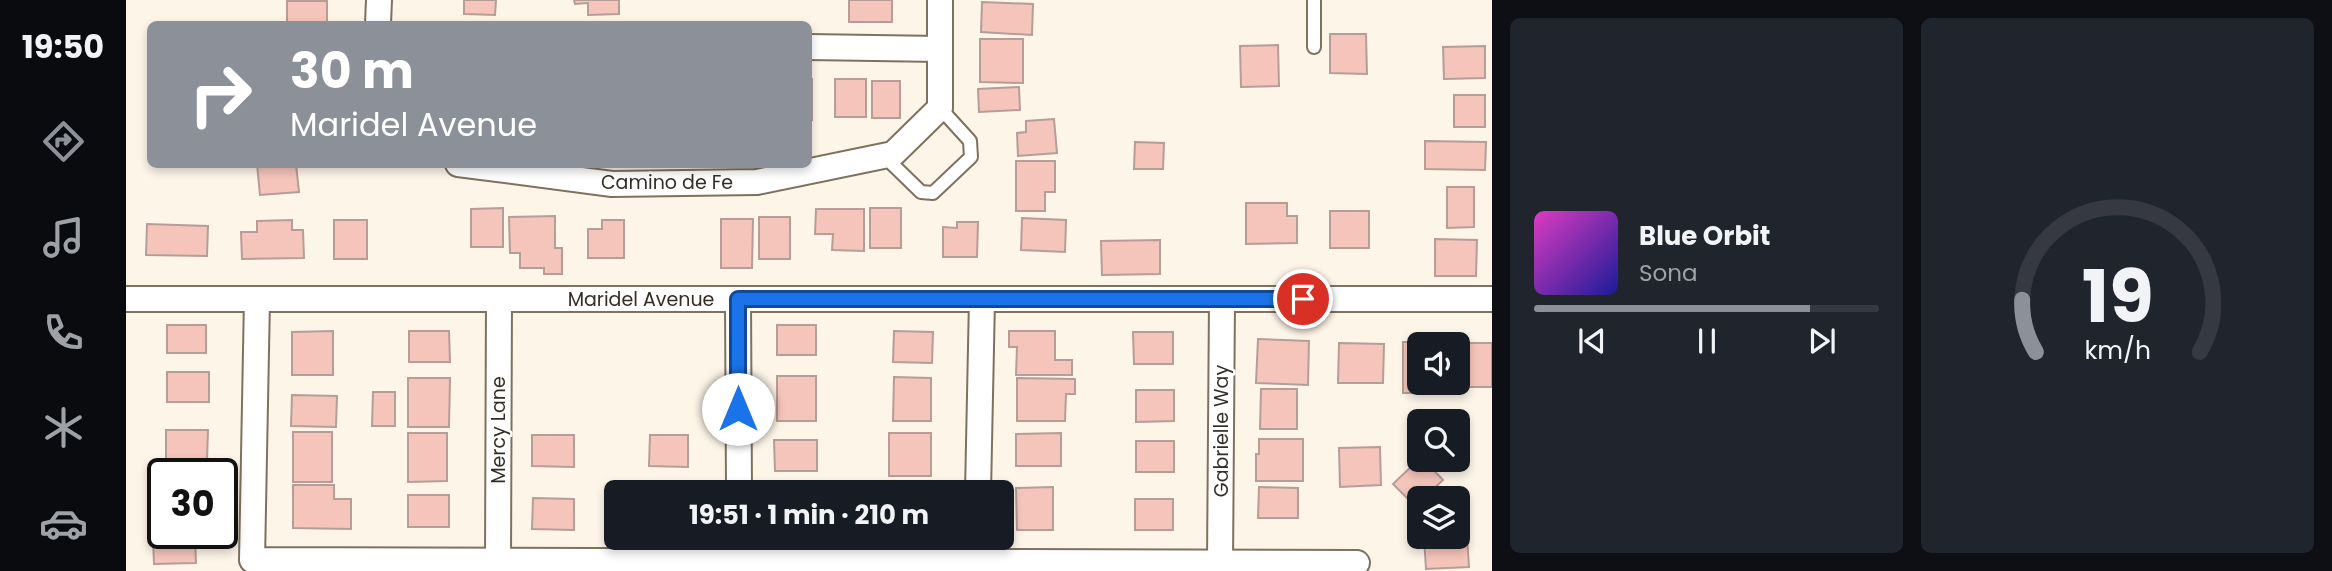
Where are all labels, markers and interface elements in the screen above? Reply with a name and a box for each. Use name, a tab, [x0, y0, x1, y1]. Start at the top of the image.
text: 19:50	[22, 24, 104, 69]
text: 30 m	[290, 37, 414, 105]
icon: right	[175, 49, 266, 140]
text: Maridel Avenue	[290, 102, 537, 147]
icon: directions	[39, 117, 88, 166]
street label: Camino de Fe	[601, 169, 733, 196]
icon: music	[39, 213, 88, 262]
text: Blue Orbit	[1639, 218, 1770, 254]
text: 19	[2081, 246, 2154, 347]
text: Sona	[1639, 257, 1698, 289]
pin	[1273, 269, 1333, 329]
icon: arrive	[1284, 280, 1322, 318]
street label: Maridel Avenue	[568, 286, 714, 313]
icon: phone	[39, 308, 88, 357]
icon: previous	[1573, 322, 1611, 360]
icon: pause	[1688, 322, 1726, 360]
icon: next	[1803, 322, 1841, 360]
map controls	[1407, 332, 1470, 549]
button: sound	[1407, 332, 1470, 395]
text: km/h	[2084, 332, 2151, 367]
street label: Gabrielle Way	[1208, 365, 1235, 497]
position arrow	[701, 372, 775, 446]
street label: Mercy Lane	[485, 376, 512, 484]
icon: climate	[39, 403, 88, 452]
button: search	[1407, 409, 1470, 472]
speed limit sign: 30	[147, 458, 238, 549]
button: layers	[1407, 486, 1470, 549]
text: 19:51 · 1 min · 210 m	[689, 497, 929, 533]
icon: car	[39, 499, 88, 548]

